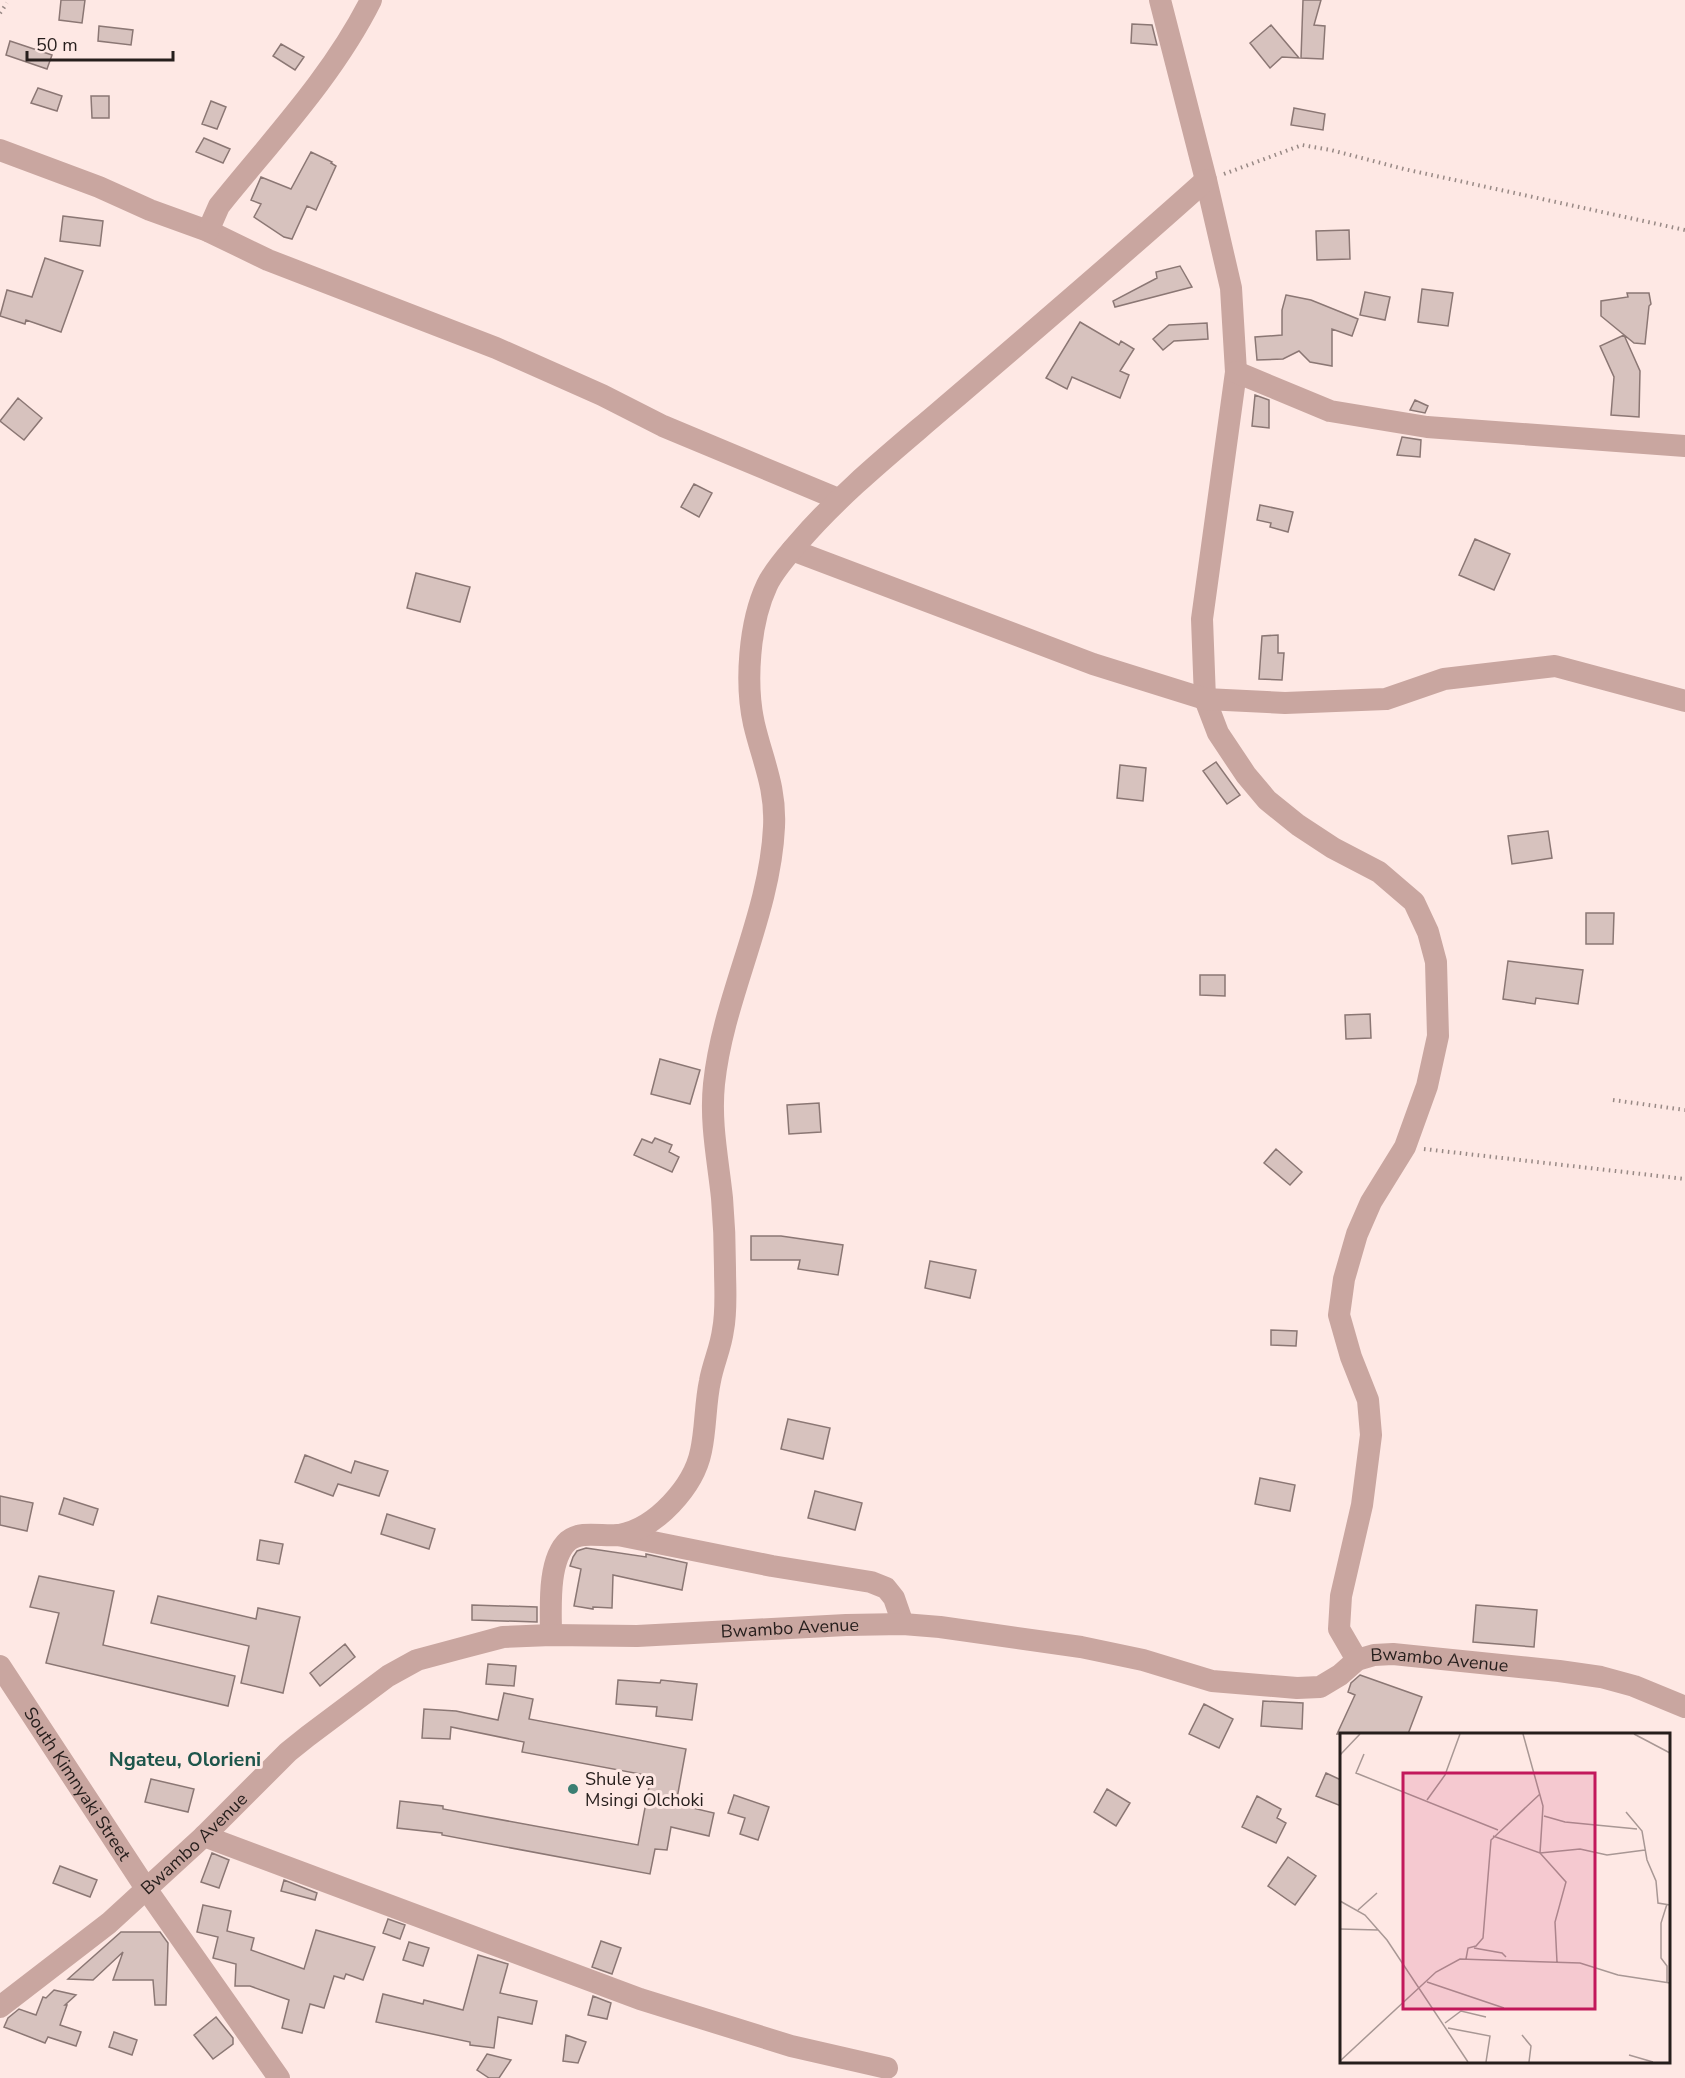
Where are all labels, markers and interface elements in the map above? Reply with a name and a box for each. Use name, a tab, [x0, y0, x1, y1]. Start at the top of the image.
scale bar	[27, 24, 172, 62]
text: 50 m	[36, 33, 78, 57]
street label: Bwambo Avenue	[720, 1613, 859, 1644]
street label: Bwambo Avenue	[1370, 1642, 1510, 1678]
street label: South Kimnyaki Street	[18, 1702, 137, 1866]
inset map	[1340, 1733, 1670, 2063]
district label: Ngateu, Olorieni	[109, 1746, 261, 1773]
place label: Shule ya Msingi Olchoki	[585, 1767, 704, 1812]
marker: Shule ya Msingi Olchoki	[566, 1782, 580, 1796]
street label: Bwambo Avenue	[136, 1787, 253, 1900]

